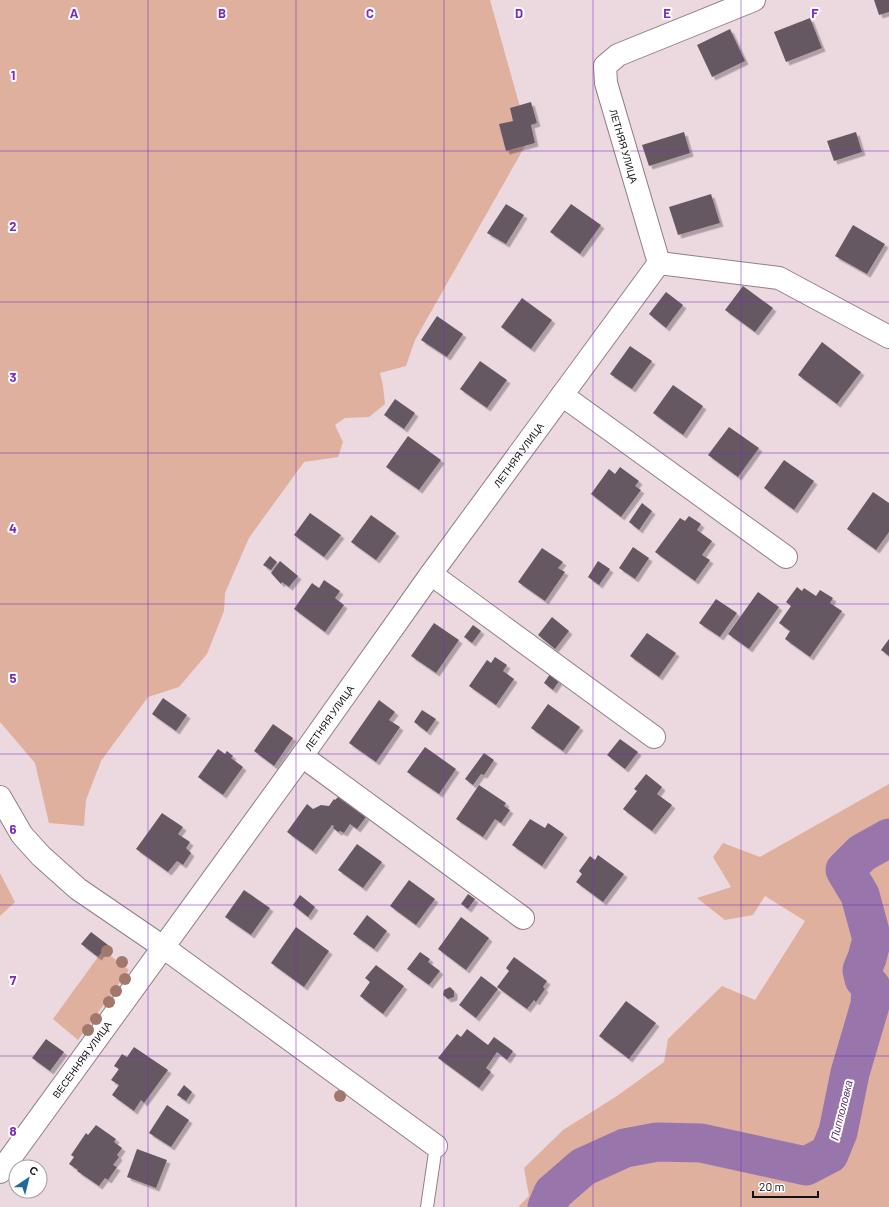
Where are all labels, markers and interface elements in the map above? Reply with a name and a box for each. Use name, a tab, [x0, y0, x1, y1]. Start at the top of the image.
text: A	[70, 5, 79, 21]
text: B	[218, 5, 226, 21]
text: C	[366, 5, 374, 21]
text: D	[515, 5, 523, 21]
text: E	[663, 5, 671, 21]
text: F	[811, 5, 819, 21]
text: 1	[11, 67, 15, 83]
street label: ЛЕТНЯЯ УЛИЦА	[608, 107, 640, 185]
text: 2	[9, 218, 17, 234]
text: 3	[9, 369, 17, 385]
street label: ЛЕТНЯЯ УЛИЦА	[491, 420, 546, 489]
text: 4	[9, 520, 17, 536]
text: 5	[9, 670, 17, 686]
street label: ЛЕТНЯЯ УЛИЦА	[302, 683, 356, 753]
text: 6	[10, 821, 17, 837]
text: 7	[10, 972, 17, 988]
street label: ВЕСЕННЯЯ УЛИЦА	[50, 1018, 114, 1100]
water label: Пипполовка	[827, 1079, 855, 1141]
text: 8	[9, 1123, 17, 1139]
north arrow	[8, 1159, 48, 1199]
text: С	[27, 1163, 41, 1178]
scale bar	[753, 1173, 818, 1199]
text: 20 m	[759, 1179, 785, 1193]

